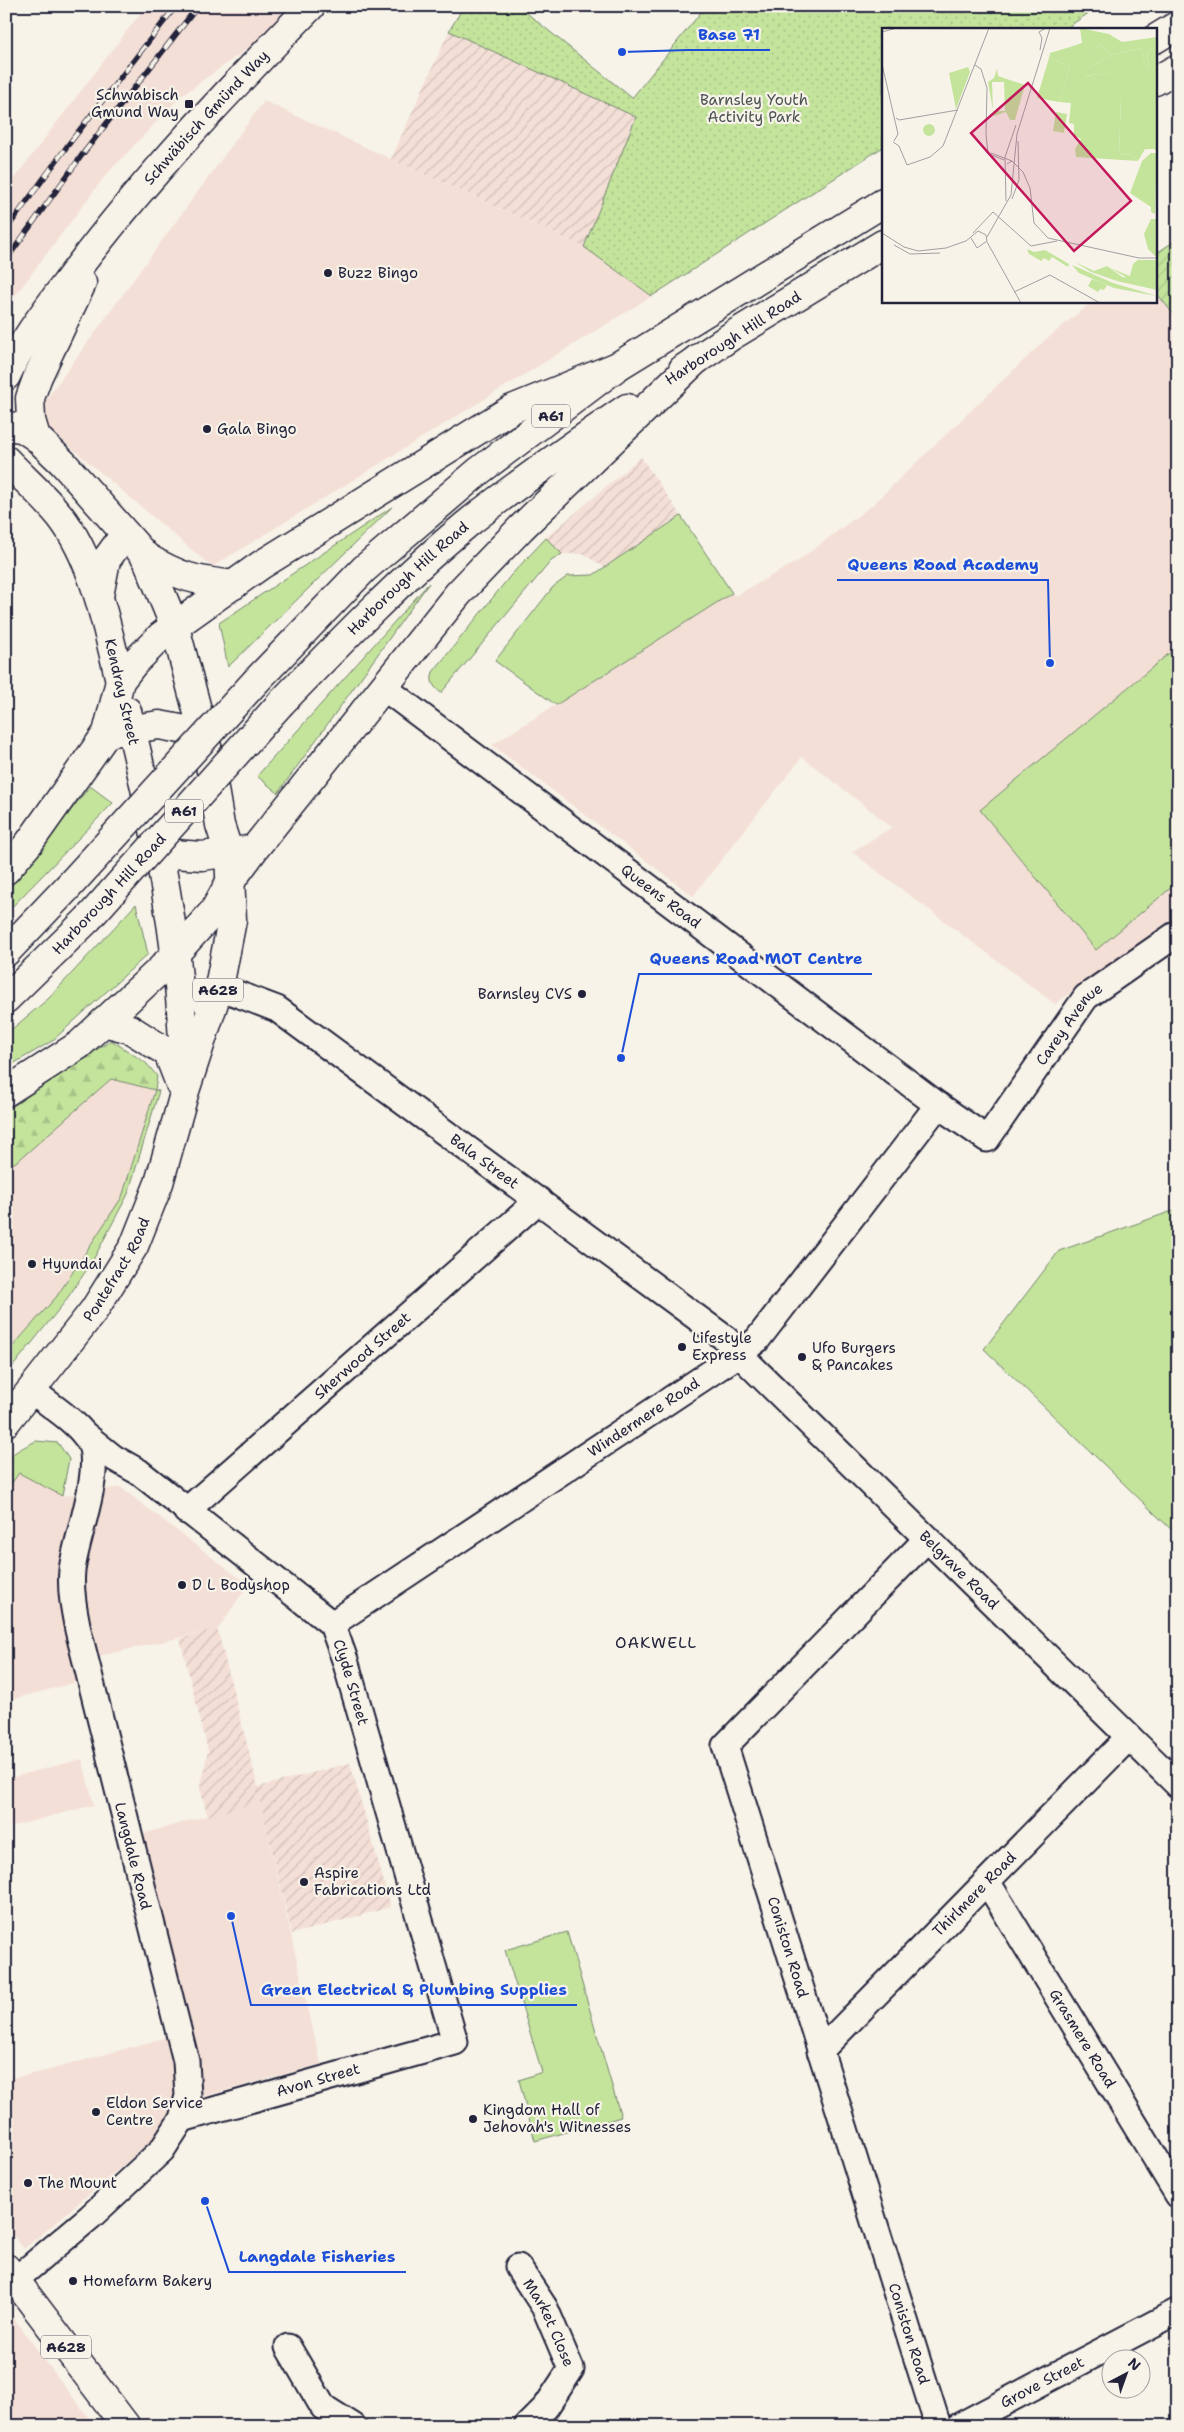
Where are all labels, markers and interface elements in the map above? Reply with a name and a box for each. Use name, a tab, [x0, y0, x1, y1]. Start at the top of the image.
callout: Base 71	[688, 19, 770, 50]
text: Base 71	[698, 24, 760, 45]
inset map	[882, 28, 1156, 302]
street label: Schwäbisch Gmünd Way	[139, 46, 273, 189]
place label: Schwabisch Gmund Way	[91, 85, 179, 122]
park label: Barnsley Youth Activity Park	[700, 90, 808, 127]
marker: Schwabisch Gmund Way	[183, 98, 195, 110]
place label: Buzz Bingo	[338, 263, 418, 283]
marker: Buzz Bingo	[322, 267, 334, 279]
street label: Harborough Hill Road	[661, 286, 805, 390]
road number: A61	[532, 404, 570, 428]
place label: Gala Bingo	[217, 419, 297, 439]
marker: Gala Bingo	[201, 423, 213, 435]
street label: Harborough Hill Road	[343, 517, 473, 640]
callout: Queens Road Academy	[837, 549, 1048, 580]
text: Queens Road Academy	[847, 554, 1039, 575]
street label: Kendray Street	[100, 637, 144, 747]
road number: A61	[165, 799, 203, 822]
street label: Harborough Hill Road	[48, 829, 171, 959]
street label: Queens Road	[617, 860, 706, 933]
callout: Queens Road MOT Centre	[639, 943, 872, 974]
text: Queens Road MOT Centre	[649, 948, 863, 969]
road number: A628	[193, 978, 243, 1002]
street label: Carey Avenue	[1031, 978, 1107, 1069]
place label: Barnsley CVS	[478, 984, 572, 1004]
marker: Barnsley CVS	[576, 988, 588, 1000]
street label: Bala Street	[446, 1129, 523, 1193]
street label: Pontefract Road	[78, 1214, 155, 1326]
place label: Hyundai	[42, 1254, 102, 1274]
marker: Hyundai	[26, 1258, 38, 1270]
street label: Sherwood Street	[310, 1308, 415, 1404]
place label: Lifestyle Express	[692, 1328, 752, 1365]
place label: Ufo Burgers & Pancakes	[812, 1338, 896, 1375]
marker: Lifestyle Express	[676, 1341, 688, 1353]
marker: Ufo Burgers & Pancakes	[796, 1351, 808, 1363]
street label: Windermere Road	[584, 1373, 704, 1462]
street label: Belgrave Road	[915, 1526, 1004, 1614]
place label: D L Bodyshop	[192, 1575, 290, 1595]
marker: D L Bodyshop	[176, 1579, 188, 1591]
district label: OAKWELL	[615, 1632, 697, 1653]
street label: Clyde Street	[328, 1636, 373, 1728]
street label: Langdale Road	[110, 1800, 156, 1912]
street label: Thirlmere Road	[928, 1847, 1021, 1941]
place label: Aspire Fabrications Ltd	[314, 1863, 431, 1900]
marker: Aspire Fabrications Ltd	[298, 1876, 310, 1888]
street label: Coniston Road	[763, 1894, 813, 2001]
callout: Green Electrical & Plumbing Supplies	[251, 1974, 577, 2005]
text: Green Electrical & Plumbing Supplies	[261, 1979, 567, 2000]
street label: Grasmere Road	[1045, 1985, 1121, 2092]
street label: Avon Street	[274, 2059, 362, 2101]
place label: Eldon Service Centre	[106, 2093, 203, 2130]
place label: Kingdom Hall of Jehovah's Witnesses	[483, 2100, 631, 2137]
marker: Eldon Service Centre	[90, 2106, 102, 2118]
marker: Kingdom Hall of Jehovah's Witnesses	[467, 2113, 479, 2125]
place label: The Mount	[38, 2173, 117, 2193]
marker: The Mount	[22, 2177, 34, 2189]
callout: Langdale Fisheries	[229, 2241, 406, 2272]
text: Langdale Fisheries	[239, 2246, 395, 2267]
place label: Homefarm Bakery	[83, 2271, 212, 2291]
marker: Homefarm Bakery	[67, 2275, 79, 2287]
street label: Market Close	[518, 2275, 579, 2370]
street label: Coniston Road	[884, 2280, 934, 2387]
road number: A628	[41, 2336, 91, 2358]
north arrow	[1102, 2350, 1152, 2400]
street label: Grove Street	[997, 2352, 1088, 2413]
text: N	[1124, 2354, 1145, 2375]

